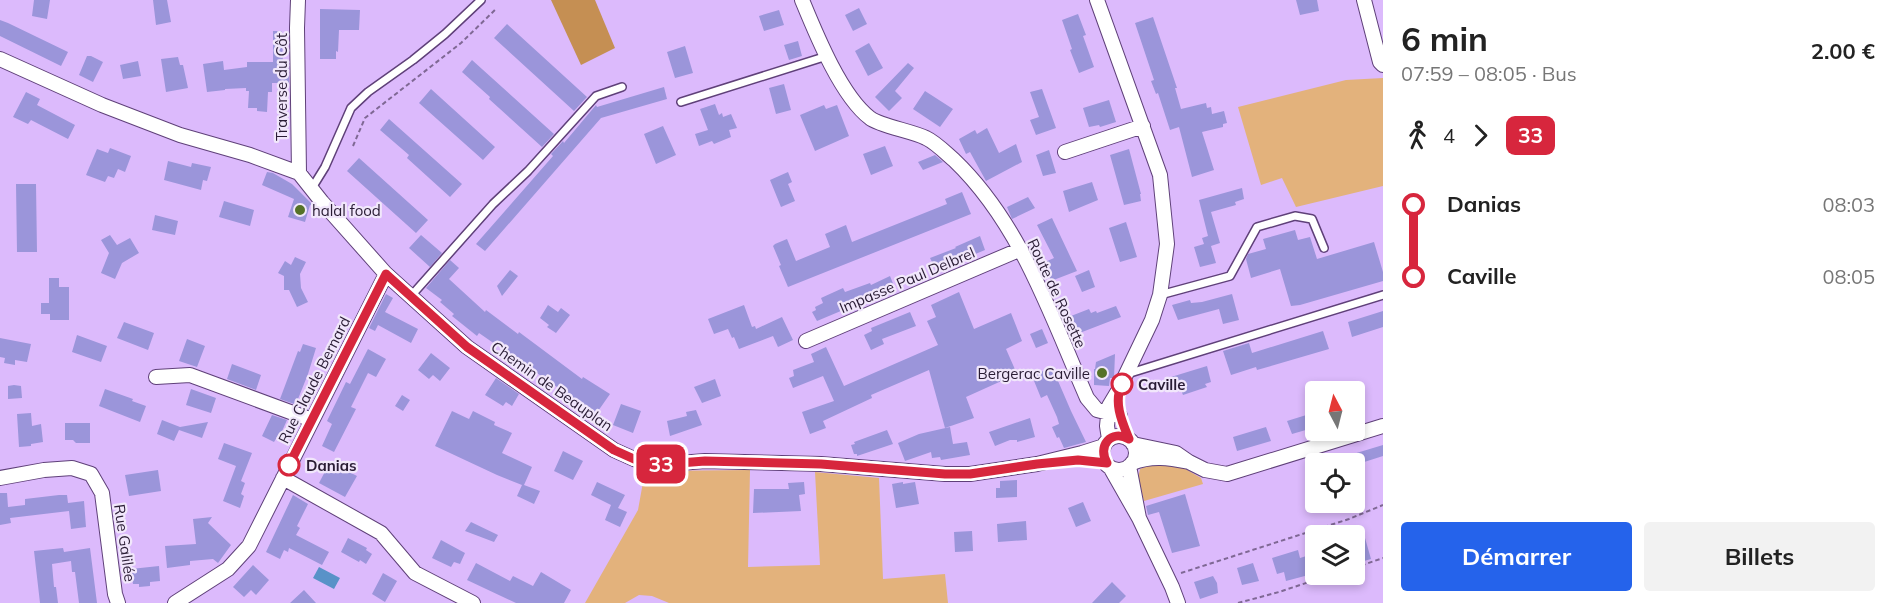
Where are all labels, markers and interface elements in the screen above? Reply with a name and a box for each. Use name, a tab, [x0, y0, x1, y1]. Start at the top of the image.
text: 6 min	[1401, 18, 1488, 59]
street label: Traverse du Côt	[272, 33, 291, 141]
text: 2.00 €	[1811, 37, 1875, 65]
text: 07:59 – 08:05 · Bus	[1401, 61, 1577, 86]
icon: walk	[1401, 119, 1434, 152]
icon: forward	[1464, 119, 1497, 152]
text: 33	[1518, 122, 1543, 148]
text: 4	[1443, 123, 1455, 148]
text: Danias	[1447, 190, 1521, 218]
text: 08:03	[1822, 192, 1875, 217]
place label: halal food	[312, 201, 381, 220]
marker: halal food	[293, 203, 307, 217]
street label: Route de Rosette	[1023, 235, 1091, 351]
street label: Impasse Paul Delbrel	[836, 243, 978, 317]
text: Caville	[1447, 262, 1516, 290]
text: 08:05	[1822, 264, 1875, 289]
street label: Rue Claude Bernard	[274, 313, 354, 447]
street label: Chemin de Beauplan	[488, 337, 616, 435]
place label: Bergerac Caville	[978, 364, 1090, 383]
marker: Bergerac Caville	[1095, 366, 1109, 380]
marker: Caville	[1111, 373, 1133, 395]
place label: Caville	[1138, 375, 1185, 394]
north arrow	[1305, 381, 1365, 441]
map controls	[1305, 381, 1365, 585]
line badge: 33	[634, 444, 688, 484]
text: 33	[648, 451, 674, 477]
button: locate	[1305, 453, 1365, 513]
marker: Danias	[278, 454, 300, 476]
place label: Danias	[306, 456, 357, 475]
street label: Rue Galilée	[110, 503, 140, 583]
button: Démarrer	[1401, 522, 1632, 591]
button: Billets	[1644, 522, 1875, 591]
button: layers	[1305, 525, 1365, 585]

